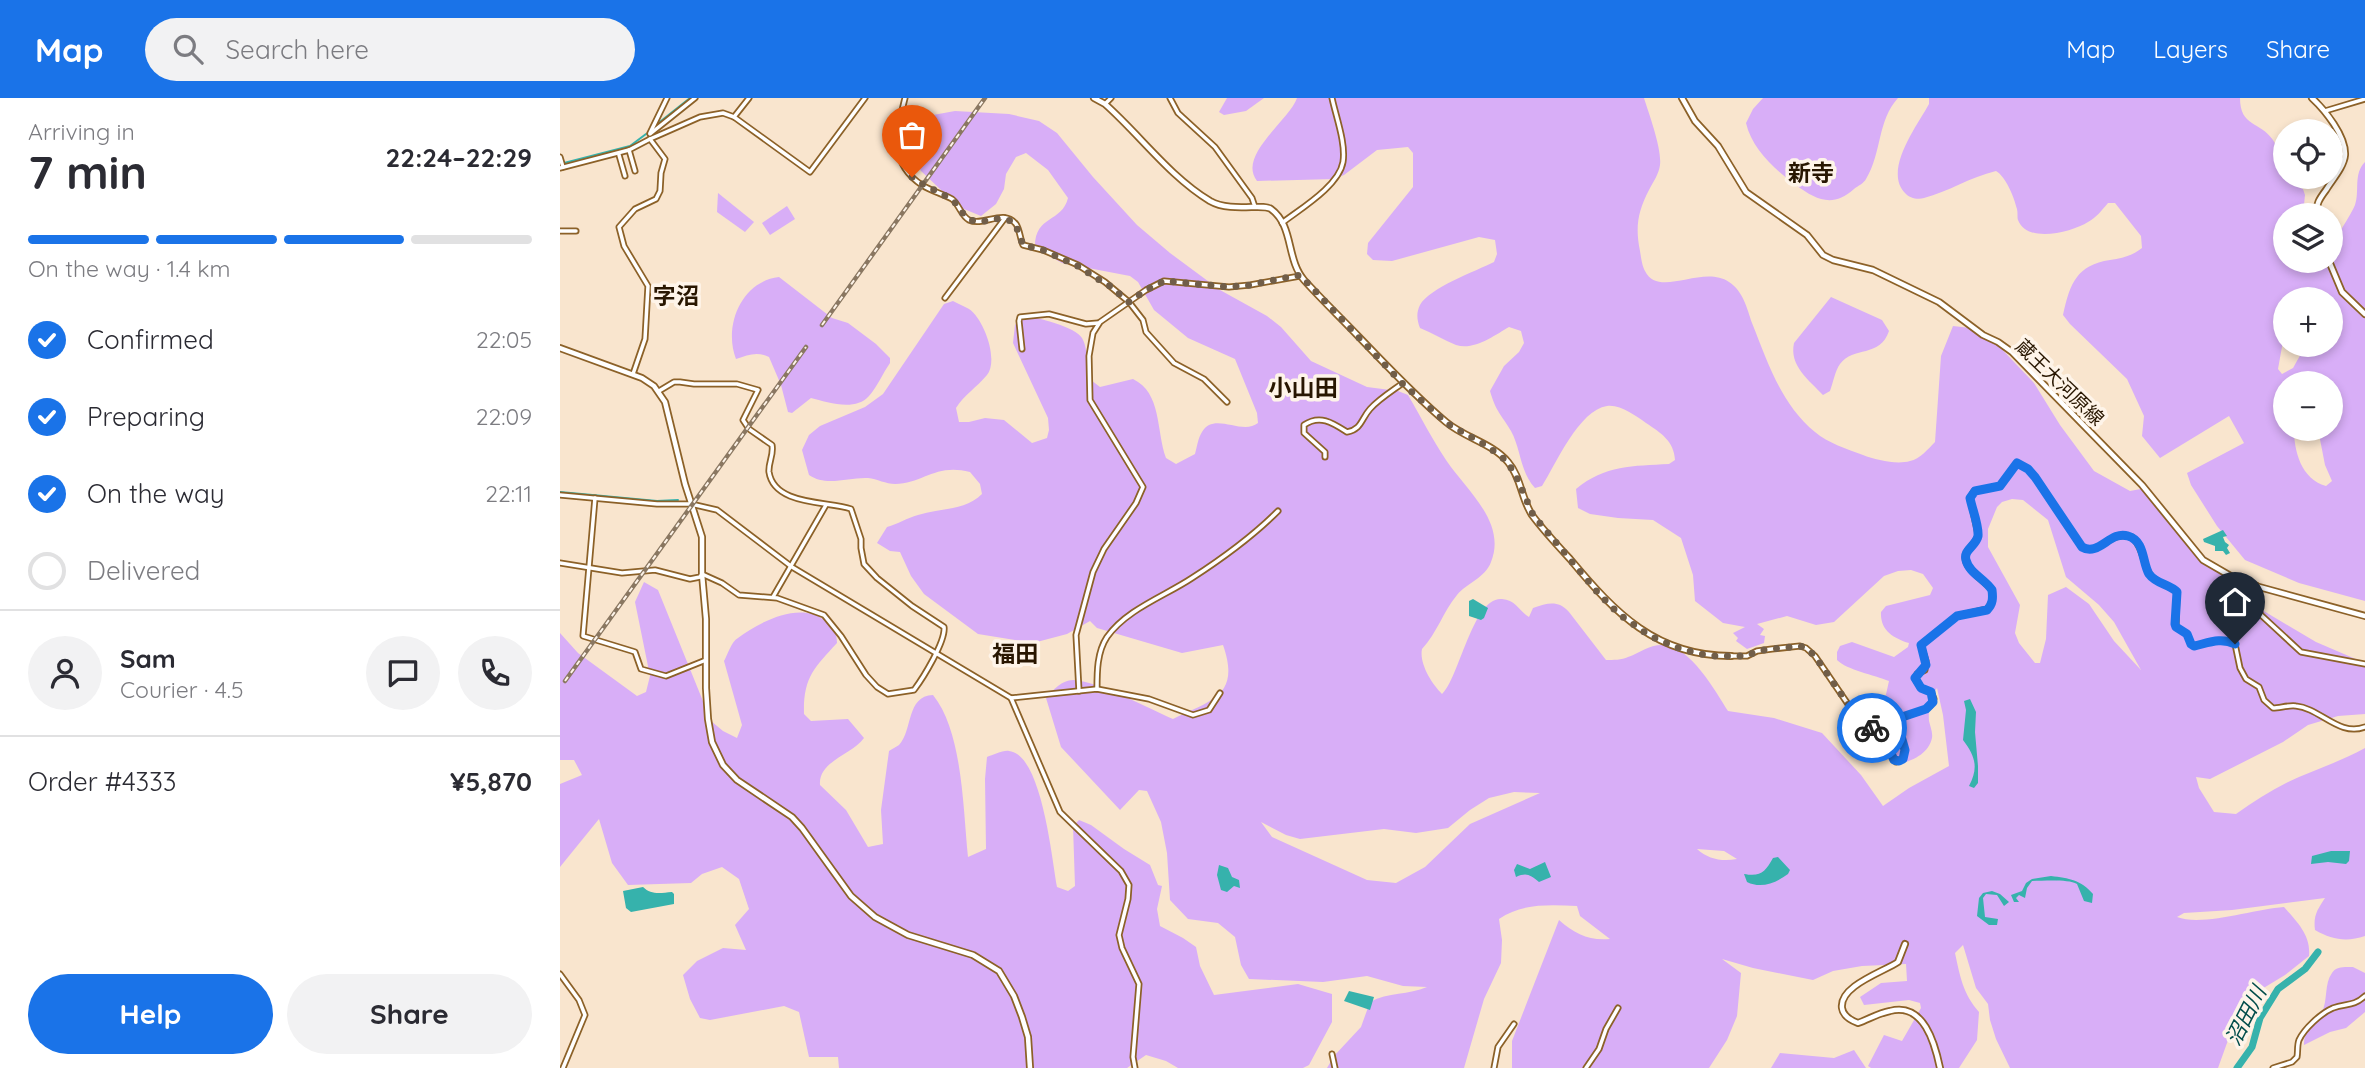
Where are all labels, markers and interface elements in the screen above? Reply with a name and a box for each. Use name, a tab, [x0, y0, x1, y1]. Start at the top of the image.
search box	[145, 18, 635, 81]
text: Map	[35, 29, 103, 70]
icon: search	[169, 30, 207, 68]
text: Search here	[225, 33, 369, 66]
text: Map	[2066, 34, 2115, 64]
text: Layers	[2153, 34, 2228, 64]
text: Share	[2266, 34, 2330, 64]
pin	[882, 105, 942, 177]
icon: bag	[893, 116, 931, 154]
text: Arriving in	[28, 117, 135, 146]
map controls	[2273, 119, 2343, 441]
button: locate	[2273, 119, 2343, 189]
text: 22:24–22:29	[386, 141, 532, 174]
text: 7 min	[28, 143, 147, 201]
district label: 新寺	[1788, 158, 1834, 187]
button: layers	[2273, 203, 2343, 273]
text: On the way · 1.4 km	[28, 254, 230, 283]
district label: 字沼	[653, 281, 699, 310]
button: +	[2273, 287, 2343, 357]
icon: check	[28, 321, 66, 359]
text: Confirmed	[87, 323, 214, 356]
text: 22:05	[476, 325, 532, 354]
street label: 蔵王大河原線	[2011, 334, 2109, 430]
button: −	[2273, 371, 2343, 441]
district label: 小山田	[1269, 373, 1338, 402]
icon: check	[28, 398, 66, 436]
text: Preparing	[87, 400, 205, 433]
text: 22:09	[476, 402, 532, 431]
icon: check	[28, 475, 66, 513]
text: On the way	[87, 477, 225, 510]
text: 22:11	[485, 479, 532, 508]
text: Delivered	[87, 554, 200, 587]
pin	[2205, 572, 2265, 644]
icon: home	[2216, 583, 2254, 621]
button: person	[28, 636, 102, 710]
button: chat	[366, 636, 440, 710]
button: phone	[458, 636, 532, 710]
district label: 福田	[992, 639, 1038, 668]
text: Sam	[120, 642, 176, 675]
text: Courier · 4.5	[120, 675, 244, 704]
courier	[1837, 693, 1907, 763]
icon: bike	[1853, 709, 1891, 747]
text: Order #4333	[28, 765, 177, 798]
text: ¥5,870	[450, 765, 532, 798]
button: Help	[28, 974, 273, 1054]
button: Share	[287, 974, 532, 1054]
water label: 沼田川	[2219, 980, 2272, 1050]

